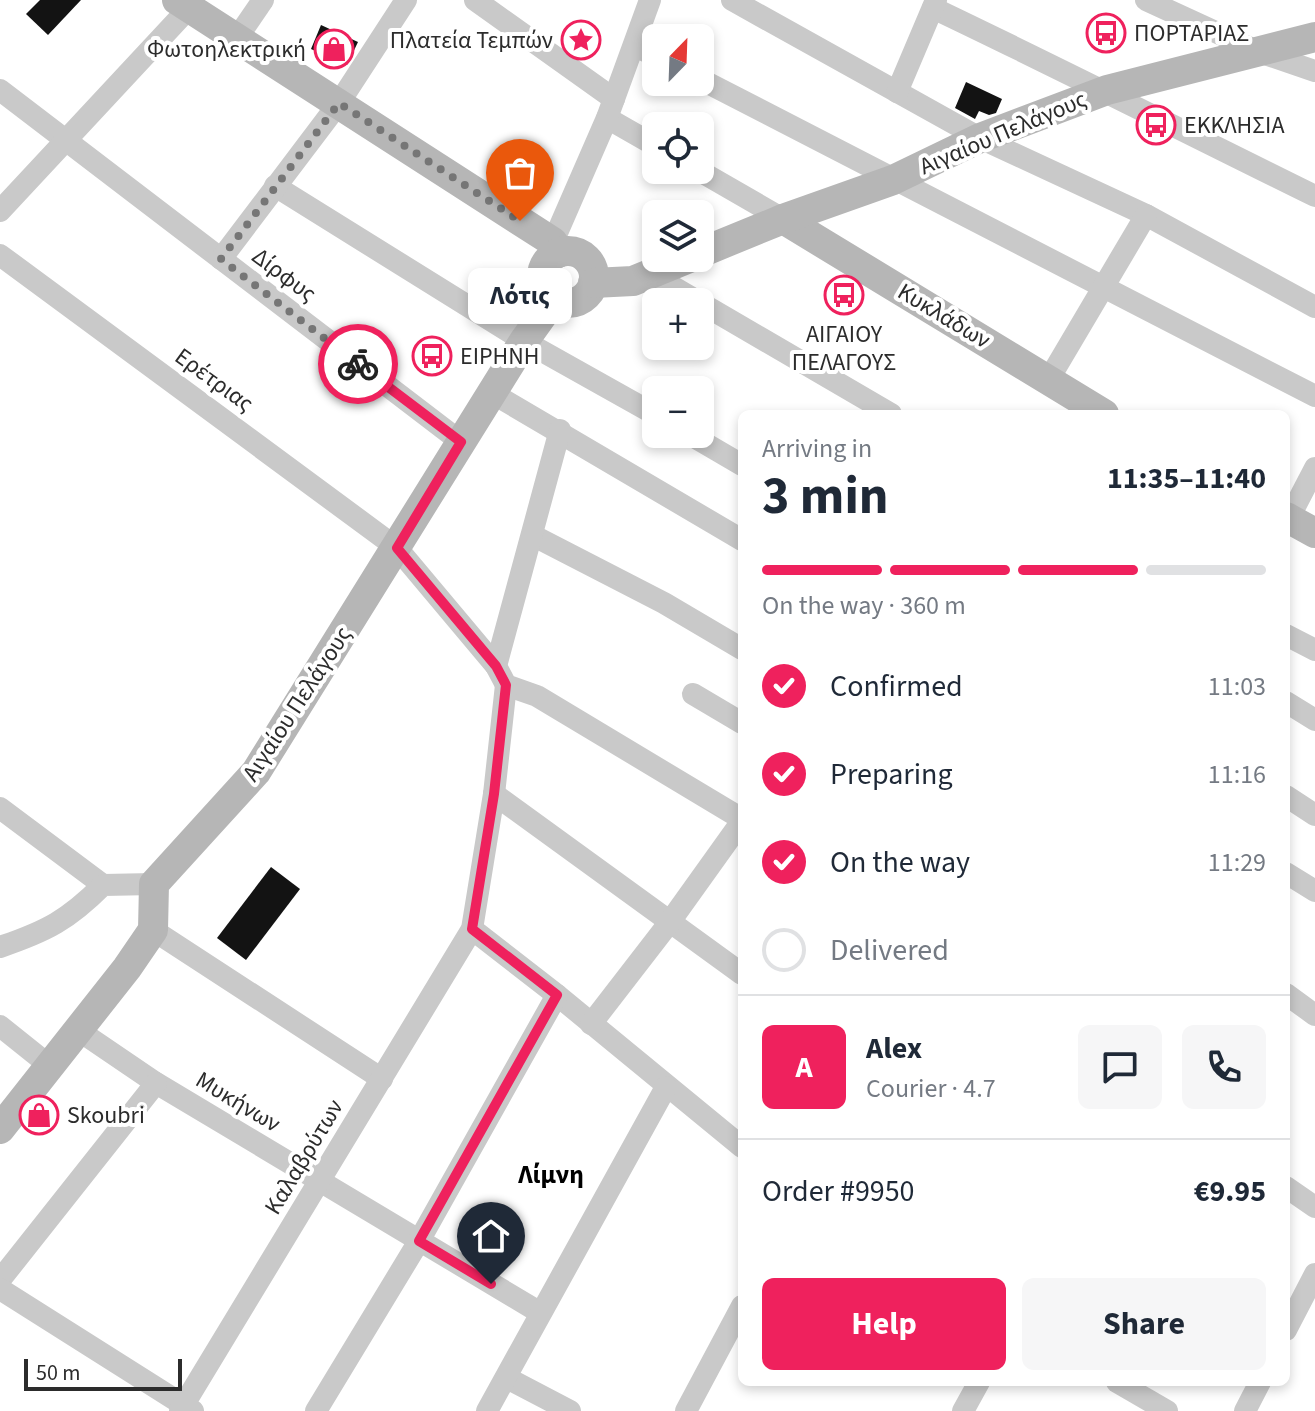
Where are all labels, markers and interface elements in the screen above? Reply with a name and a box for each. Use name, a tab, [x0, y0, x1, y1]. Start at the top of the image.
bus stop icon: ΠΟΡΤΑΡΙΑΣ	[1085, 12, 1127, 54]
place label: ΠΟΡΤΑΡΙΑΣ	[1134, 16, 1249, 51]
place icon: Πλατεία Τεμπών	[560, 19, 602, 61]
place label: Πλατεία Τεμπών	[390, 23, 553, 58]
north arrow	[642, 24, 714, 96]
map controls	[642, 24, 714, 448]
shop icon: Φωτοηλεκτρική	[313, 28, 355, 70]
place label: Φωτοηλεκτρική	[147, 32, 306, 67]
street label: Αιγαίου Πελάγους	[914, 82, 1092, 184]
bus stop icon: ΕΚΚΛΗΣΙΑ	[1135, 104, 1177, 146]
place label: ΕΚΚΛΗΣΙΑ	[1184, 108, 1285, 143]
button: locate	[642, 112, 714, 184]
pin	[486, 139, 554, 221]
icon: bag	[498, 151, 542, 195]
button: layers	[642, 200, 714, 272]
street label: Δίρφυς	[245, 239, 323, 311]
callout: Λότις	[468, 269, 572, 325]
bus stop icon: ΑΙΓΑΙΟΥ ΠΕΛΑΓΟΥΣ	[823, 274, 865, 316]
street label: Κυκλάδων	[891, 274, 997, 358]
text: Λότις	[490, 277, 550, 314]
button: +	[642, 288, 714, 360]
place label: ΑΙΓΑΙΟΥ ΠΕΛΑΓΟΥΣ	[792, 317, 896, 380]
courier	[318, 324, 398, 404]
bus stop icon: ΕΙΡΗΝΗ	[411, 335, 453, 377]
street label: Ερέτριας	[167, 339, 261, 421]
place label: ΕΙΡΗΝΗ	[460, 339, 539, 374]
icon: bike	[336, 342, 380, 386]
button: −	[642, 376, 714, 448]
text: Arriving in	[762, 430, 872, 467]
text: 11:35–11:40	[1107, 457, 1266, 500]
text: 3 min	[762, 460, 889, 534]
text: On the way · 360 m	[762, 587, 966, 624]
street label: Αιγαίου Πελάγους	[234, 620, 360, 788]
icon: check	[762, 664, 806, 708]
text: Confirmed	[830, 665, 963, 708]
text: 11:03	[1208, 668, 1266, 705]
icon: check	[762, 752, 806, 796]
text: Preparing	[830, 753, 953, 796]
text: 11:16	[1208, 756, 1266, 793]
icon: check	[762, 840, 806, 884]
text: On the way	[830, 841, 970, 884]
text: 11:29	[1208, 844, 1266, 881]
text: Delivered	[830, 929, 949, 972]
button: chat	[1078, 1025, 1162, 1109]
button: phone	[1182, 1025, 1266, 1109]
text: Alex	[866, 1027, 922, 1070]
text: A	[795, 1046, 813, 1089]
street label: Μυκήνων	[189, 1063, 287, 1141]
text: Courier · 4.7	[866, 1070, 996, 1107]
street label: Καλαβρύτων	[256, 1093, 352, 1221]
shop icon: Skoubri	[18, 1094, 60, 1136]
place label: Skoubri	[67, 1098, 145, 1133]
district label: Λίμνη	[517, 1156, 584, 1193]
text: Order #9950	[762, 1170, 915, 1213]
text: €9.95	[1194, 1170, 1266, 1213]
pin	[457, 1202, 525, 1284]
icon: home	[469, 1214, 513, 1258]
button: Help	[762, 1278, 1006, 1370]
button: Share	[1022, 1278, 1266, 1370]
scale bar	[24, 1355, 182, 1391]
text: 50 m	[36, 1357, 81, 1389]

